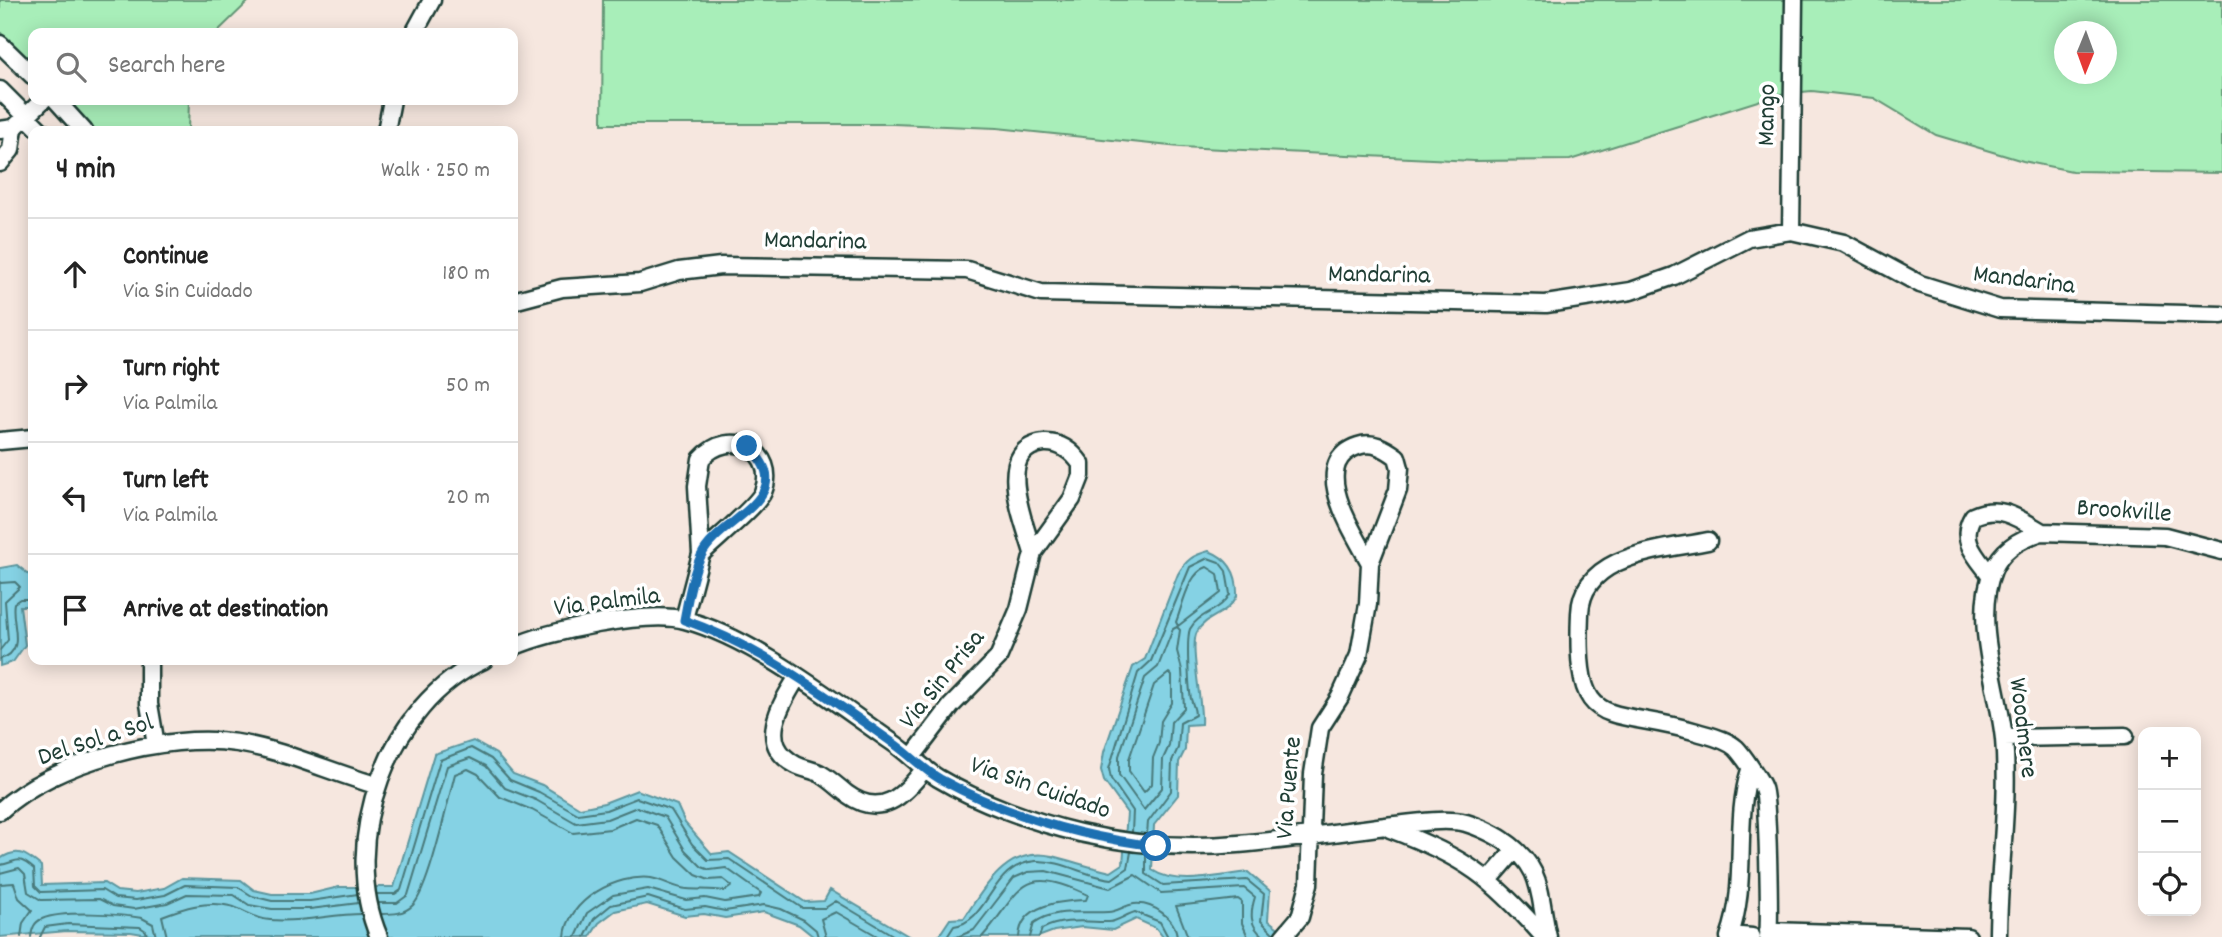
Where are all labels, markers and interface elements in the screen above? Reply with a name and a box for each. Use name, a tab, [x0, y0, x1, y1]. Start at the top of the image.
north arrow	[2054, 21, 2117, 84]
search box	[28, 28, 518, 105]
icon: search	[52, 48, 90, 86]
text: Search here	[108, 48, 226, 85]
street label: Mango	[1749, 83, 1787, 147]
text: 4 min	[56, 150, 115, 193]
text: Walk · 250 m	[381, 155, 490, 188]
street label: Mandarina	[763, 223, 867, 261]
text: Continue	[123, 239, 208, 276]
icon: ahead	[56, 255, 94, 293]
street label: Mandarina	[1971, 256, 2078, 306]
street label: Mandarina	[1327, 257, 1431, 295]
text: 180 m	[442, 258, 490, 291]
text: Via Sin Cuidado	[123, 276, 253, 309]
text: Turn right	[123, 351, 220, 388]
icon: right	[56, 367, 94, 405]
text: 50 m	[446, 370, 490, 403]
text: Via Palmila	[123, 388, 217, 421]
route end	[731, 430, 762, 461]
text: Turn left	[123, 463, 209, 500]
icon: left	[56, 479, 94, 517]
text: 20 m	[446, 482, 490, 515]
street label: Brookville	[2075, 490, 2173, 534]
text: Via Palmila	[123, 500, 217, 533]
street label: Via Palmila	[552, 578, 663, 628]
icon: arrive	[56, 591, 94, 629]
text: Arrive at destination	[123, 592, 328, 629]
street label: Via Sin Prisa	[891, 622, 995, 738]
street label: Woodmere	[1998, 676, 2046, 780]
street label: Del Sol a Sol	[33, 705, 159, 777]
map controls	[2138, 727, 2201, 916]
button: +	[2138, 727, 2201, 790]
street label: Via Puente	[1267, 735, 1313, 841]
street label: Via Sin Cuidado	[965, 748, 1115, 830]
button: −	[2138, 790, 2201, 853]
route start	[1140, 830, 1171, 861]
button: locate	[2138, 853, 2201, 916]

